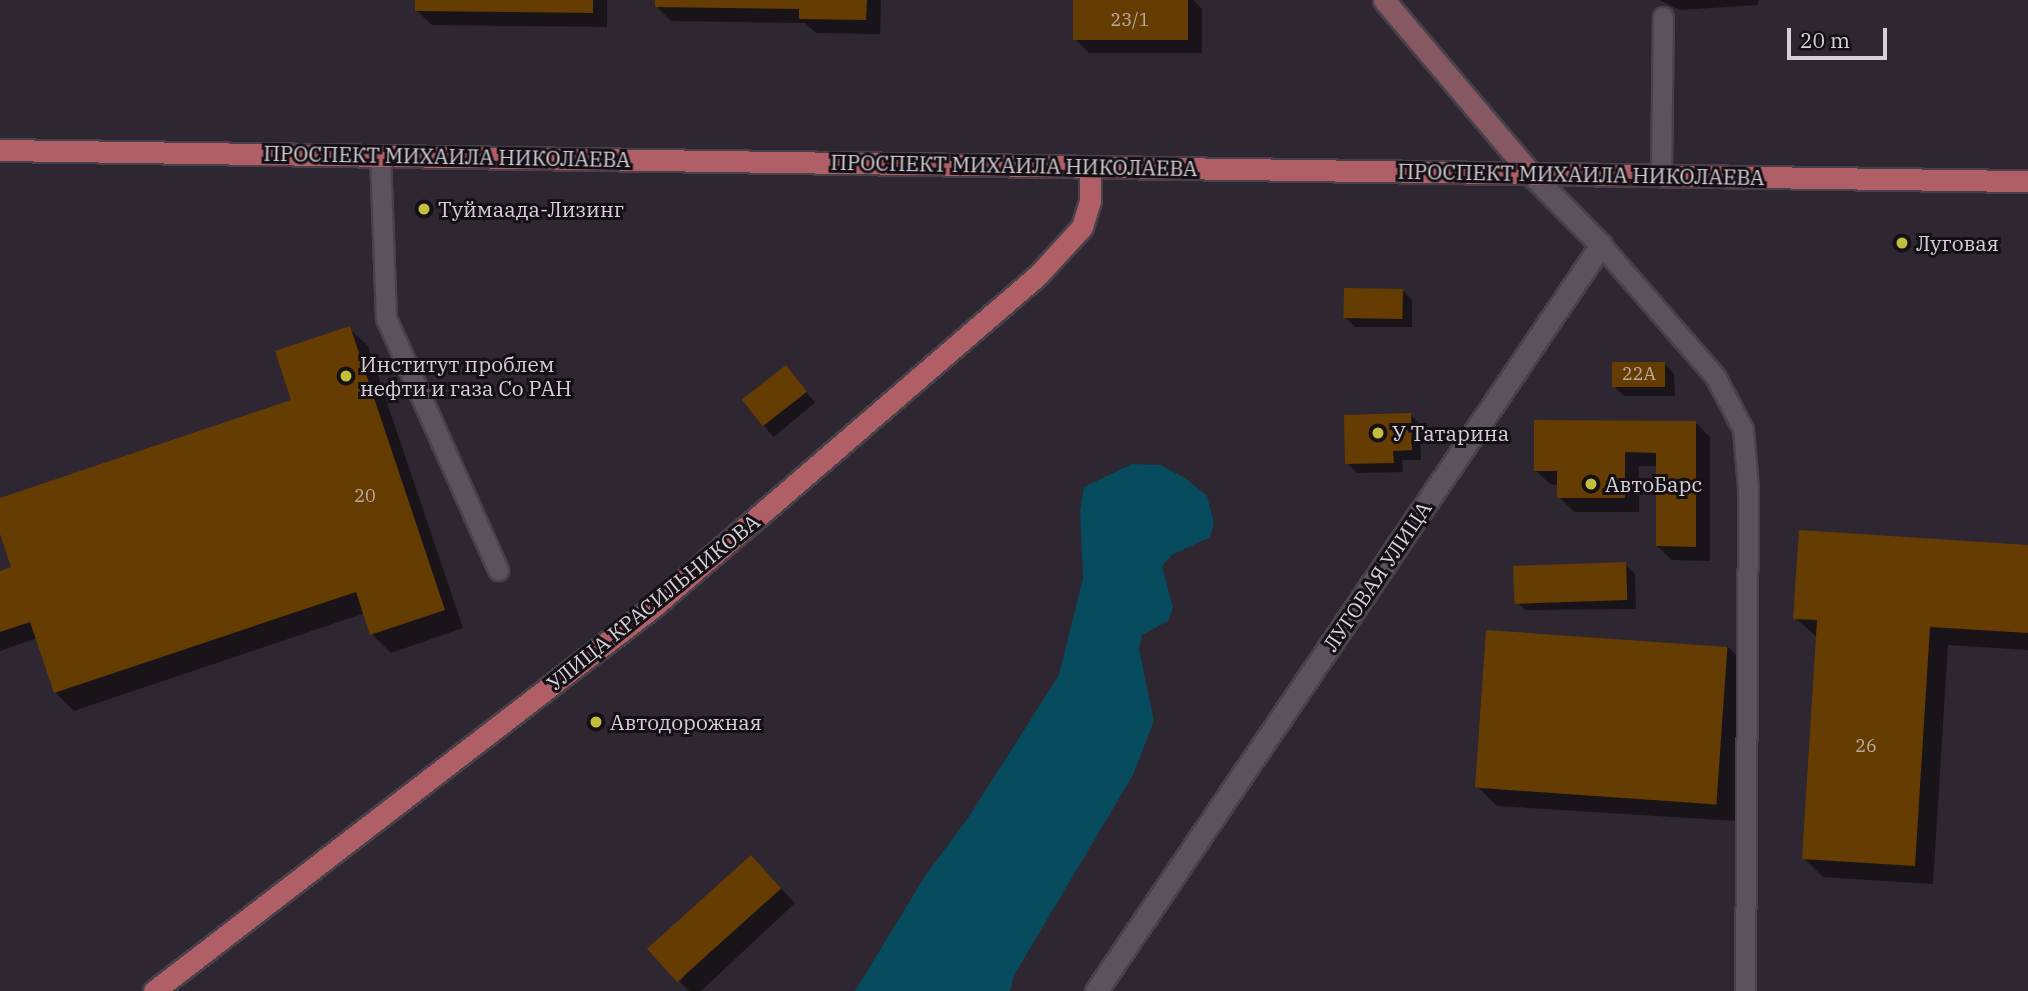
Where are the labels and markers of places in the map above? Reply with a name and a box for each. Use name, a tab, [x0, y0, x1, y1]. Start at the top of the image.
place label: Туймаада-Лизинг	[438, 196, 624, 222]
marker: Туймаада-Лизинг	[416, 201, 432, 217]
place label: Луговая	[1916, 230, 1999, 256]
marker: Луговая	[1894, 235, 1910, 251]
place label: Институт проблем нефти и газа Со РАН	[360, 351, 572, 401]
marker: Институт проблем нефти и газа Со РАН	[338, 368, 354, 384]
place label: У Татарина	[1392, 420, 1509, 446]
marker: У Татарина	[1370, 425, 1386, 441]
place label: АвтоБарс	[1605, 471, 1702, 497]
marker: АвтоБарс	[1583, 476, 1599, 492]
place label: Автодорожная	[610, 709, 762, 735]
marker: Автодорожная	[588, 714, 604, 730]

